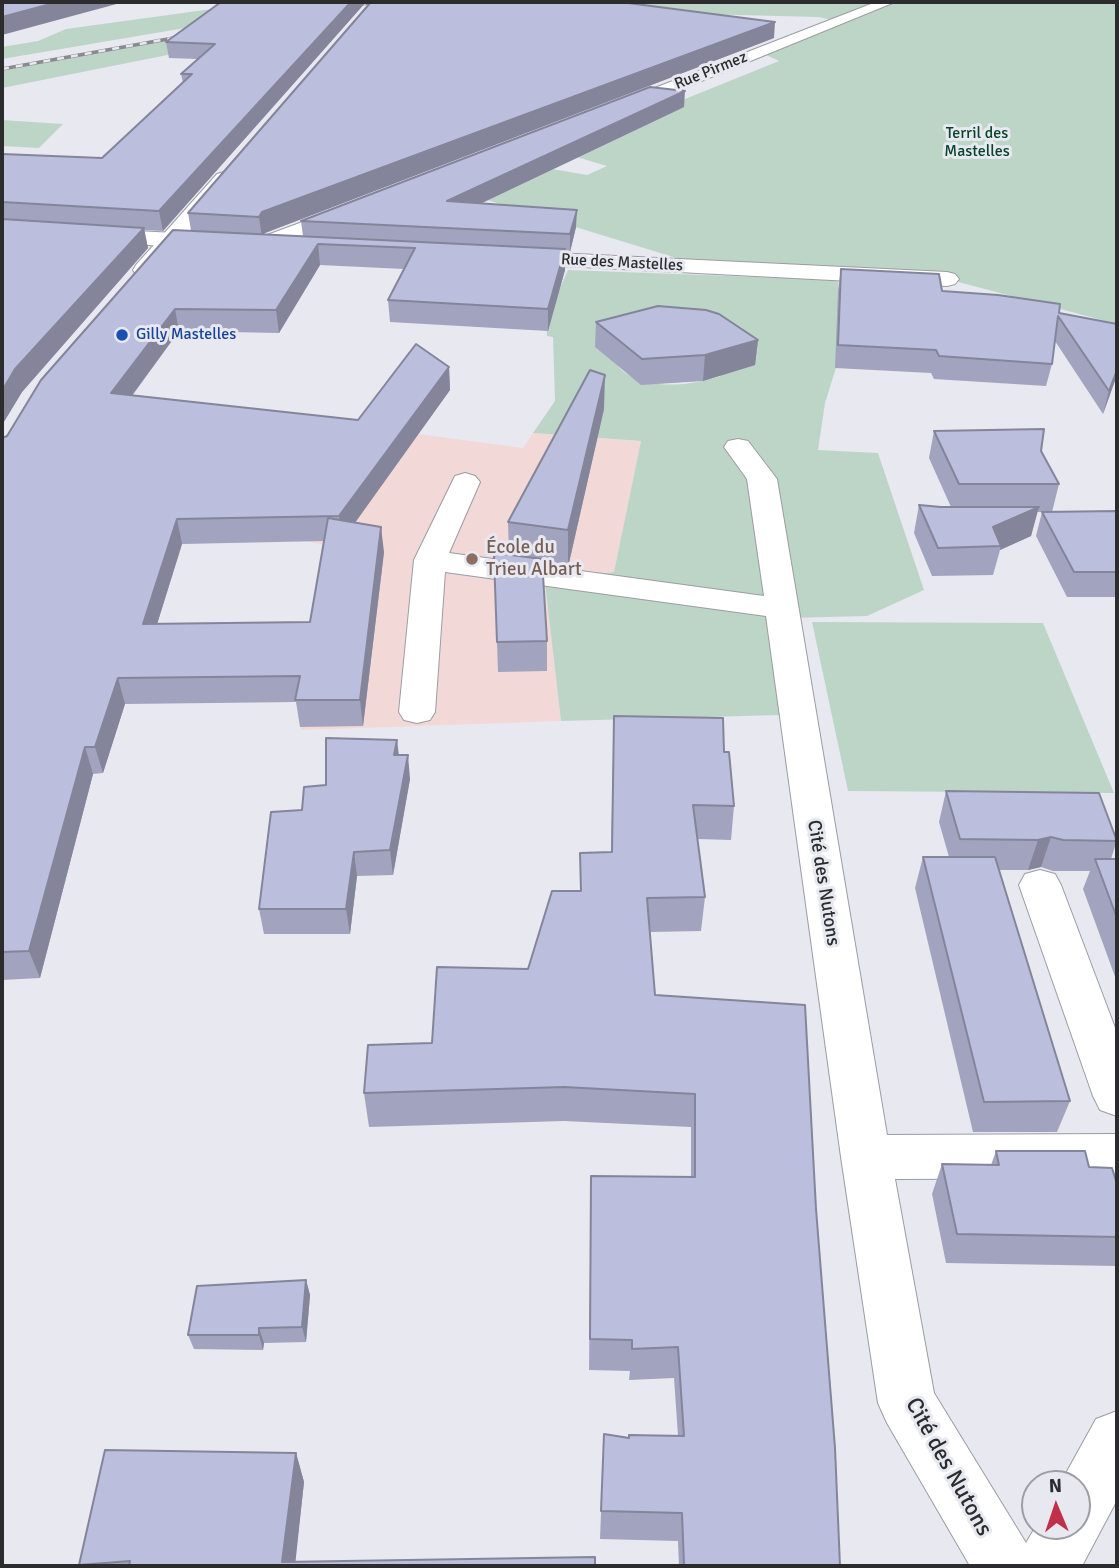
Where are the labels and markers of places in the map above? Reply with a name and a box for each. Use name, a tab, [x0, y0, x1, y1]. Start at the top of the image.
place label: Gilly Mastelles	[136, 325, 236, 345]
marker: Gilly Mastelles	[114, 327, 130, 343]
place label: École du Trieu Albart	[486, 537, 582, 581]
marker: École du Trieu Albart	[464, 551, 480, 567]

